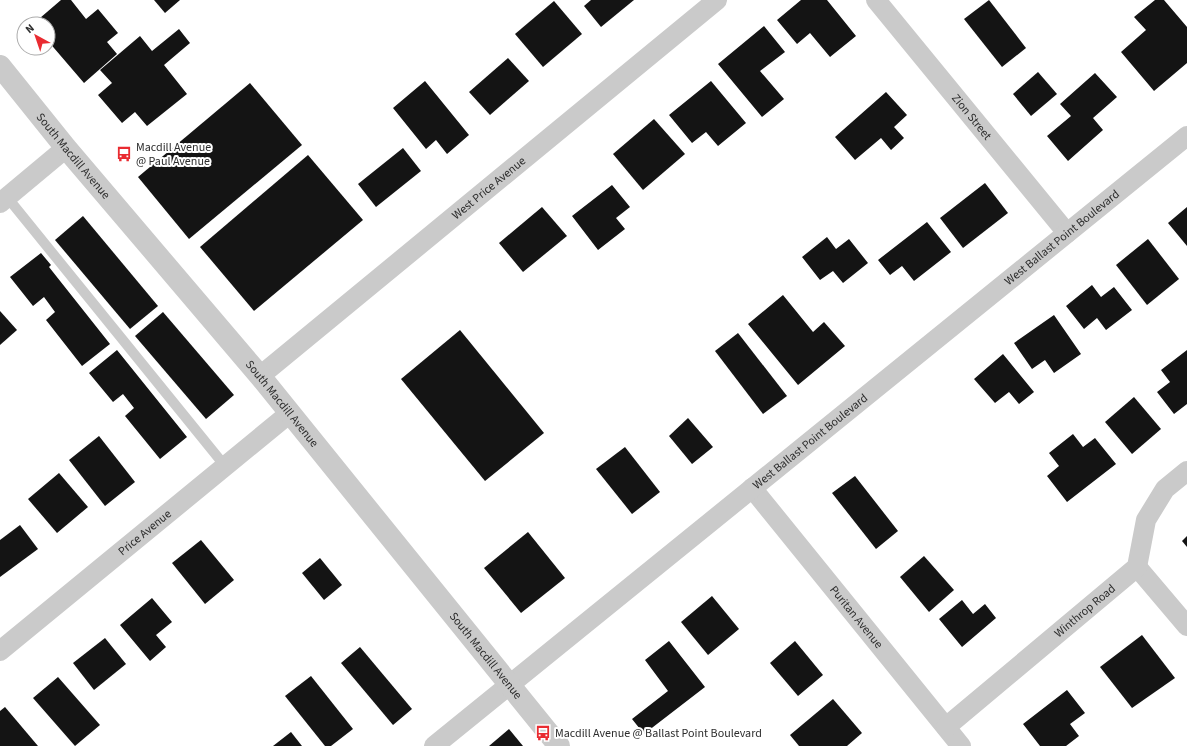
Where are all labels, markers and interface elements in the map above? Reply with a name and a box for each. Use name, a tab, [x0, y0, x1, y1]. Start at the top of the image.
north arrow	[16, 16, 56, 56]
text: N	[22, 21, 38, 37]
street label: Zion Street	[947, 90, 995, 144]
street label: South Macdill Avenue	[32, 109, 114, 203]
place label: Macdill Avenue @ Paul Avenue	[136, 139, 211, 170]
bus stop icon: Macdill Avenue @ Paul Avenue	[115, 145, 133, 163]
street label: West Price Avenue	[448, 153, 530, 224]
street label: West Ballast Point Boulevard	[1001, 186, 1123, 290]
street label: South Macdill Avenue	[241, 357, 322, 451]
street label: West Ballast Point Boulevard	[749, 390, 872, 494]
street label: Price Avenue	[115, 506, 175, 560]
street label: Winthrop Road	[1051, 581, 1119, 642]
street label: Puritan Avenue	[825, 582, 887, 652]
street label: South Macdill Avenue	[445, 609, 526, 703]
bus stop icon: Macdill Avenue @ Ballast Point Boulevard	[534, 724, 552, 742]
place label: Macdill Avenue @ Ballast Point Boulevard	[555, 725, 762, 742]

